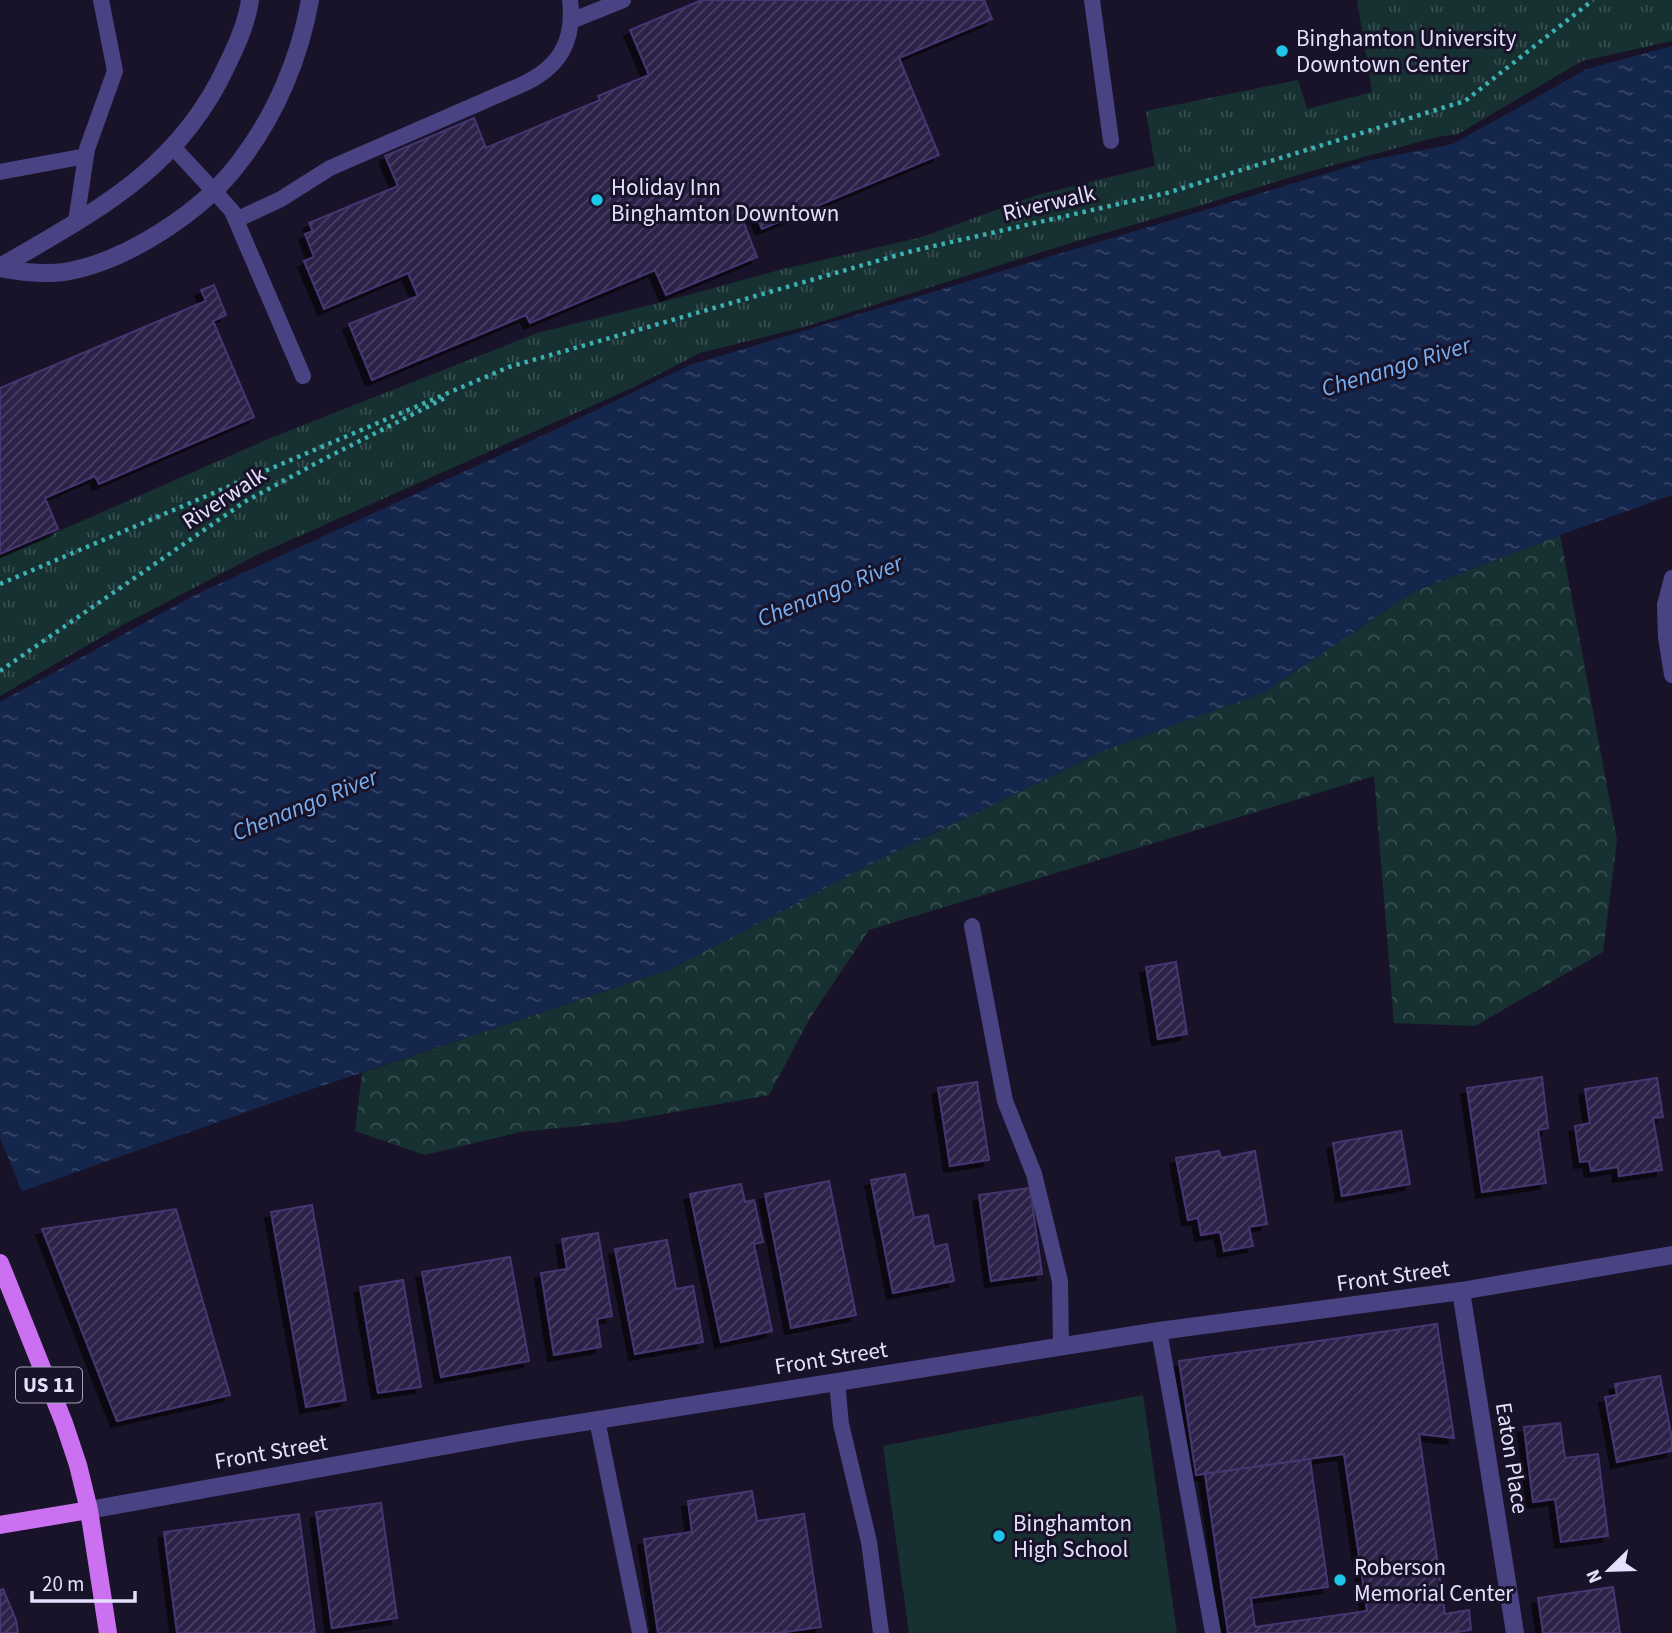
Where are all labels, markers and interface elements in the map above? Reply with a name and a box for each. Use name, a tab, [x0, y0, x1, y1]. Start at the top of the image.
place label: Binghamton University Downtown Center	[1296, 22, 1517, 81]
marker: Binghamton University Downtown Center	[1274, 43, 1290, 59]
place label: Holiday Inn Binghamton Downtown	[611, 171, 839, 230]
street label: Riverwalk	[999, 176, 1099, 230]
marker: Holiday Inn Binghamton Downtown	[589, 192, 605, 208]
water label: Chenango River	[1317, 327, 1477, 406]
street label: Riverwalk	[175, 458, 273, 538]
water label: Chenango River	[752, 545, 910, 636]
water label: Chenango River	[227, 759, 385, 850]
street label: Front Street	[1334, 1252, 1452, 1300]
street label: Front Street	[772, 1333, 890, 1383]
road number: US 11	[16, 1368, 82, 1402]
street label: Eaton Place	[1487, 1400, 1537, 1516]
street label: Front Street	[212, 1426, 330, 1478]
place label: Binghamton High School	[1013, 1507, 1132, 1566]
marker: Binghamton High School	[991, 1528, 1007, 1544]
north arrow	[1574, 1535, 1644, 1605]
place label: Roberson Memorial Center	[1354, 1551, 1514, 1610]
scale bar	[32, 1560, 135, 1604]
text: N	[1580, 1565, 1610, 1587]
text: 20 m	[42, 1569, 84, 1599]
marker: Roberson Memorial Center	[1332, 1572, 1348, 1588]

